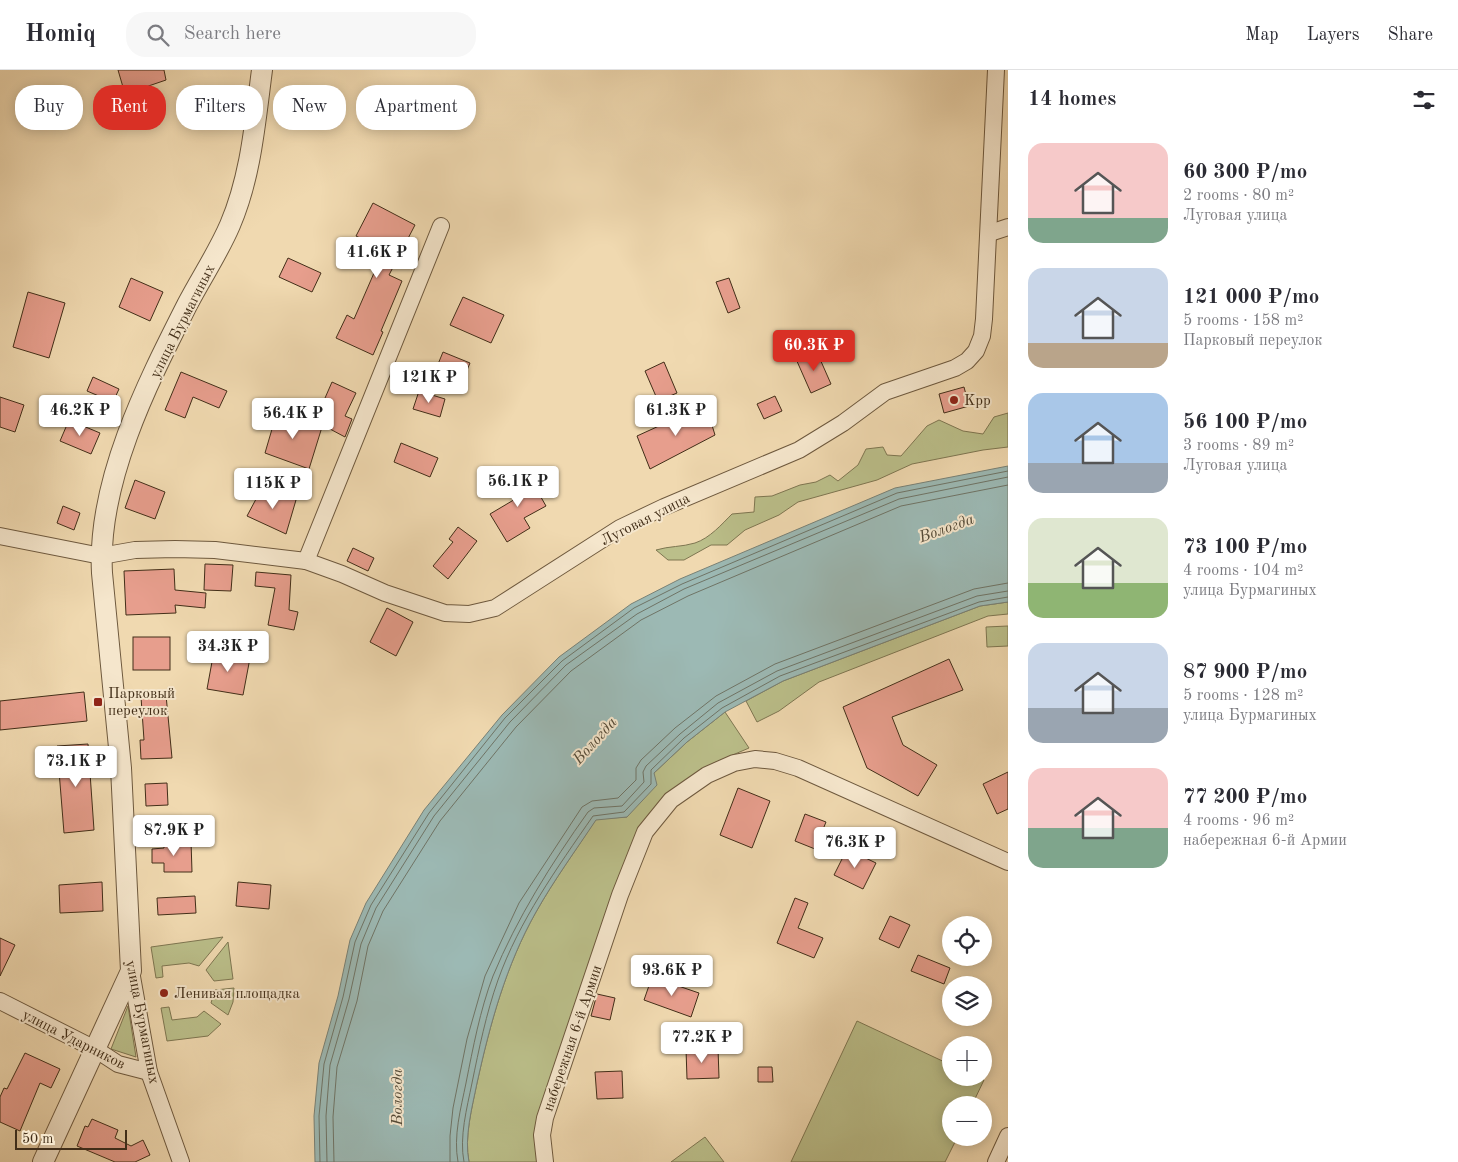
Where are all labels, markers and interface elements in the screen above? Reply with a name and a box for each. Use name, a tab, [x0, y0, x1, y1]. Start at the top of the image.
search box	[126, 12, 476, 57]
icon: search	[144, 21, 172, 49]
text: Homiq	[25, 23, 96, 47]
text: Search here	[184, 25, 281, 44]
text: Map	[1245, 26, 1279, 44]
text: Layers	[1307, 26, 1359, 44]
text: Share	[1387, 26, 1433, 44]
chip: Buy	[15, 85, 83, 130]
chip: Rent	[93, 85, 166, 130]
chip: Filters	[176, 85, 263, 130]
chip: New	[273, 85, 346, 130]
chip: Apartment	[356, 85, 476, 130]
icon: filters	[1410, 86, 1438, 114]
text: 14 homes	[1028, 89, 1116, 110]
text: 60 300 ₽/mo	[1183, 162, 1307, 183]
icon: home	[1068, 163, 1128, 223]
text: 2 rooms · 80 m²	[1183, 188, 1294, 204]
text: Луговая улица	[1183, 208, 1287, 224]
pin: 41.6K ₽	[331, 236, 423, 279]
text: 41.6K ₽	[347, 245, 407, 261]
street label: улица Бурмагиных	[148, 262, 219, 381]
text: 121 000 ₽/mo	[1183, 287, 1319, 308]
icon: home	[1068, 288, 1128, 348]
text: 5 rooms · 158 m²	[1183, 313, 1303, 329]
pin: 60.3K ₽	[768, 330, 860, 372]
text: Парковый переулок	[1183, 333, 1323, 349]
text: 60.3K ₽	[784, 338, 844, 354]
pin: 121K ₽	[388, 362, 470, 404]
text: 121K ₽	[401, 370, 457, 386]
pin: 46.2K ₽	[34, 394, 126, 437]
pin: 61.3K ₽	[630, 394, 722, 437]
marker: Kpp	[948, 394, 960, 406]
place label: Kpp	[964, 394, 991, 409]
pin: 56.4K ₽	[247, 398, 339, 440]
text: 46.2K ₽	[50, 403, 110, 419]
text: 61.3K ₽	[646, 403, 706, 419]
text: 56.4K ₽	[263, 406, 323, 422]
text: 56 100 ₽/mo	[1183, 412, 1307, 433]
icon: home	[1068, 413, 1128, 473]
text: 3 rooms · 89 m²	[1183, 438, 1294, 454]
text: Луговая улица	[1183, 458, 1287, 474]
pin: 56.1K ₽	[472, 466, 564, 508]
pin: 115K ₽	[232, 468, 314, 510]
text: 56.1K ₽	[488, 474, 548, 490]
text: 115K ₽	[245, 476, 301, 492]
street label: Луговая улица	[599, 491, 693, 549]
water label: Вологда	[916, 511, 977, 547]
text: 73 100 ₽/mo	[1183, 537, 1307, 558]
icon: home	[1068, 538, 1128, 598]
text: 4 rooms · 104 m²	[1183, 563, 1303, 579]
text: улица Бурмагиных	[1183, 583, 1317, 599]
pin: 34.3K ₽	[182, 630, 274, 673]
text: 34.3K ₽	[198, 639, 258, 655]
text: 87 900 ₽/mo	[1183, 662, 1307, 683]
icon: home	[1068, 663, 1128, 723]
place label: Парковый переулок	[108, 687, 175, 719]
text: 5 rooms · 128 m²	[1183, 688, 1303, 704]
marker: Парковый переулок	[92, 696, 104, 708]
text: улица Бурмагиных	[1183, 708, 1317, 724]
water label: Вологда	[570, 714, 621, 769]
pin: 73.1K ₽	[30, 746, 122, 788]
text: 73.1K ₽	[46, 754, 106, 770]
text: 77 200 ₽/mo	[1183, 787, 1307, 808]
icon: home	[1068, 788, 1128, 848]
text: 4 rooms · 96 m²	[1183, 813, 1294, 829]
pin: 87.9K ₽	[128, 814, 220, 857]
text: 87.9K ₽	[144, 823, 204, 839]
pin: 76.3K ₽	[809, 826, 901, 869]
text: набережная 6-й Армии	[1183, 833, 1347, 849]
text: 76.3K ₽	[825, 835, 885, 851]
map controls	[942, 916, 992, 1146]
button: locate	[942, 916, 992, 966]
pin: 93.6K ₽	[626, 954, 718, 997]
street label: улица Бурмагиных	[122, 959, 161, 1086]
street label: набережная 6-й Армии	[541, 963, 606, 1114]
text: 93.6K ₽	[642, 963, 702, 979]
button: layers	[942, 976, 992, 1026]
marker: Ленивая площадка	[158, 987, 170, 999]
place label: Ленивая площадка	[174, 987, 300, 1002]
street label: улица Ударников	[19, 1008, 127, 1073]
pin: 77.2K ₽	[656, 1022, 748, 1064]
text: 77.2K ₽	[672, 1030, 732, 1046]
button: +	[942, 1036, 992, 1086]
water label: Вологда	[390, 1068, 406, 1127]
button: −	[942, 1096, 992, 1146]
scale bar	[15, 1127, 128, 1150]
text: 50 m	[22, 1132, 53, 1146]

